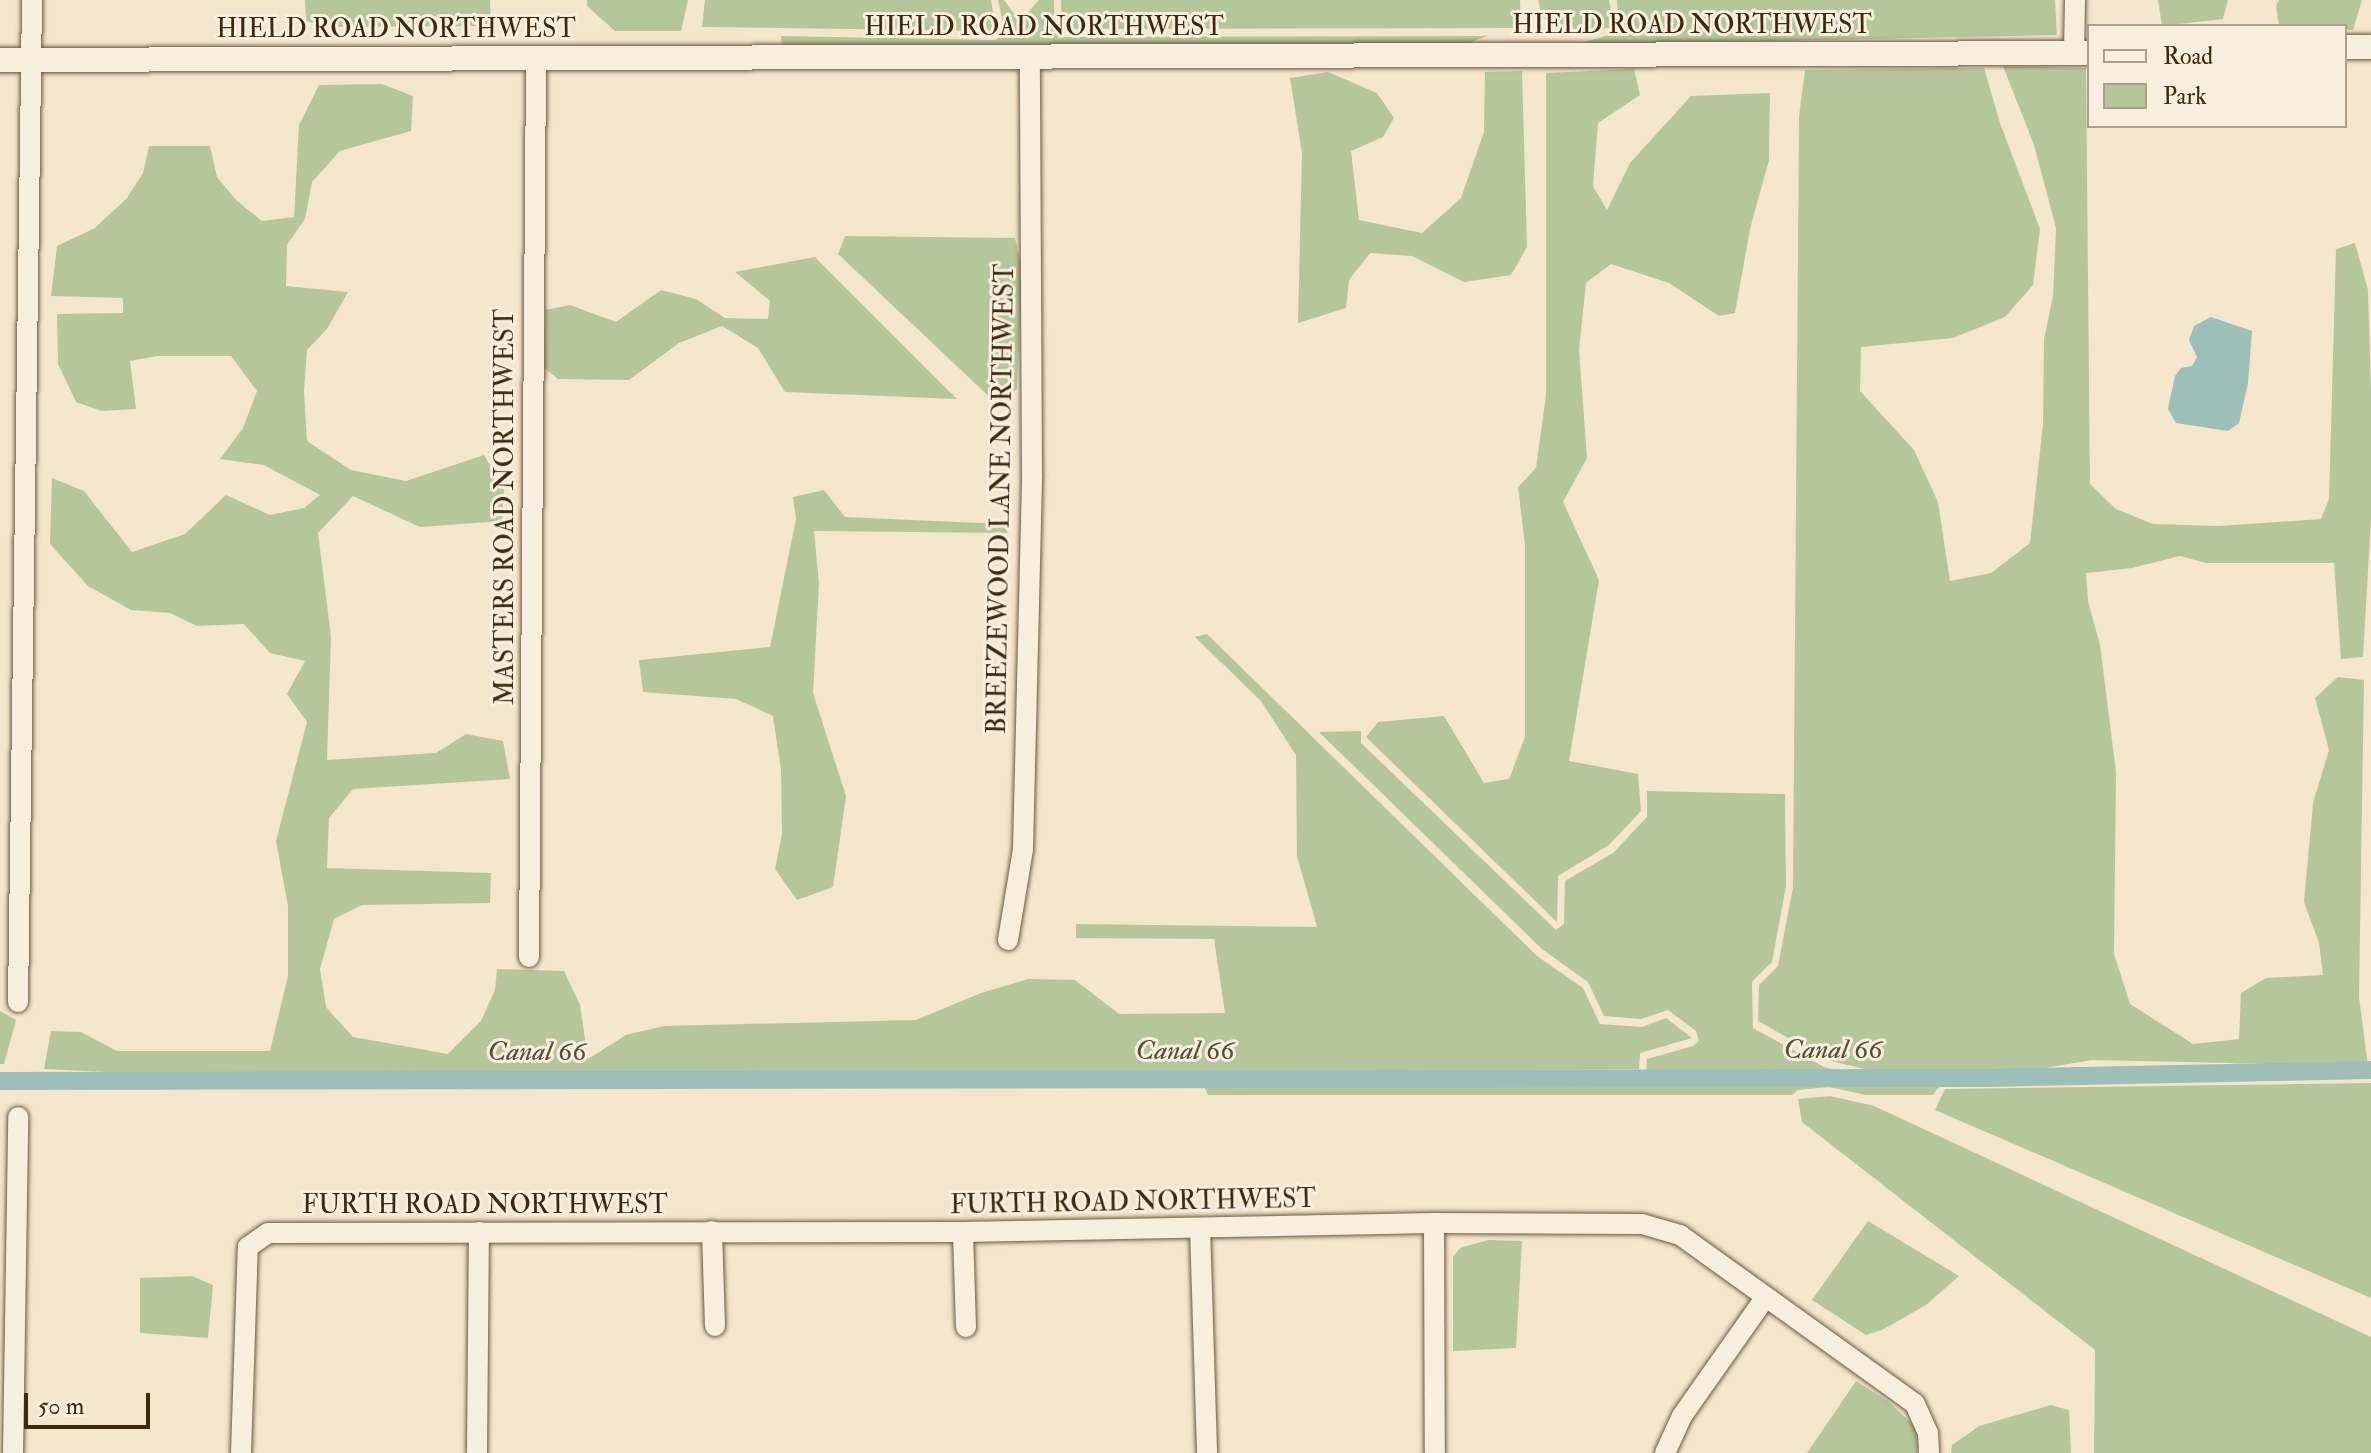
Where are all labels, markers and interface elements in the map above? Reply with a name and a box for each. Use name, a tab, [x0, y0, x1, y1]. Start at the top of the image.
street label: HIELD ROAD NORTHWEST	[1512, 10, 1872, 42]
street label: HIELD ROAD NORTHWEST	[864, 12, 1224, 44]
street label: HIELD ROAD NORTHWEST	[216, 14, 576, 46]
legend	[2087, 24, 2347, 128]
text: Road	[2163, 41, 2213, 72]
text: Park	[2163, 81, 2207, 112]
street label: BREEZEWOOD LANE NORTHWEST	[982, 264, 1022, 734]
street label: MASTERS ROAD NORTHWEST	[490, 309, 522, 705]
water label: Canal 66	[1783, 1033, 1883, 1067]
water label: Canal 66	[1135, 1034, 1235, 1068]
water label: Canal 66	[487, 1035, 587, 1069]
street label: FURTH ROAD NORTHWEST	[950, 1184, 1316, 1222]
street label: FURTH ROAD NORTHWEST	[302, 1190, 668, 1222]
scale bar	[28, 1377, 154, 1427]
text: 50 m	[38, 1391, 84, 1422]

